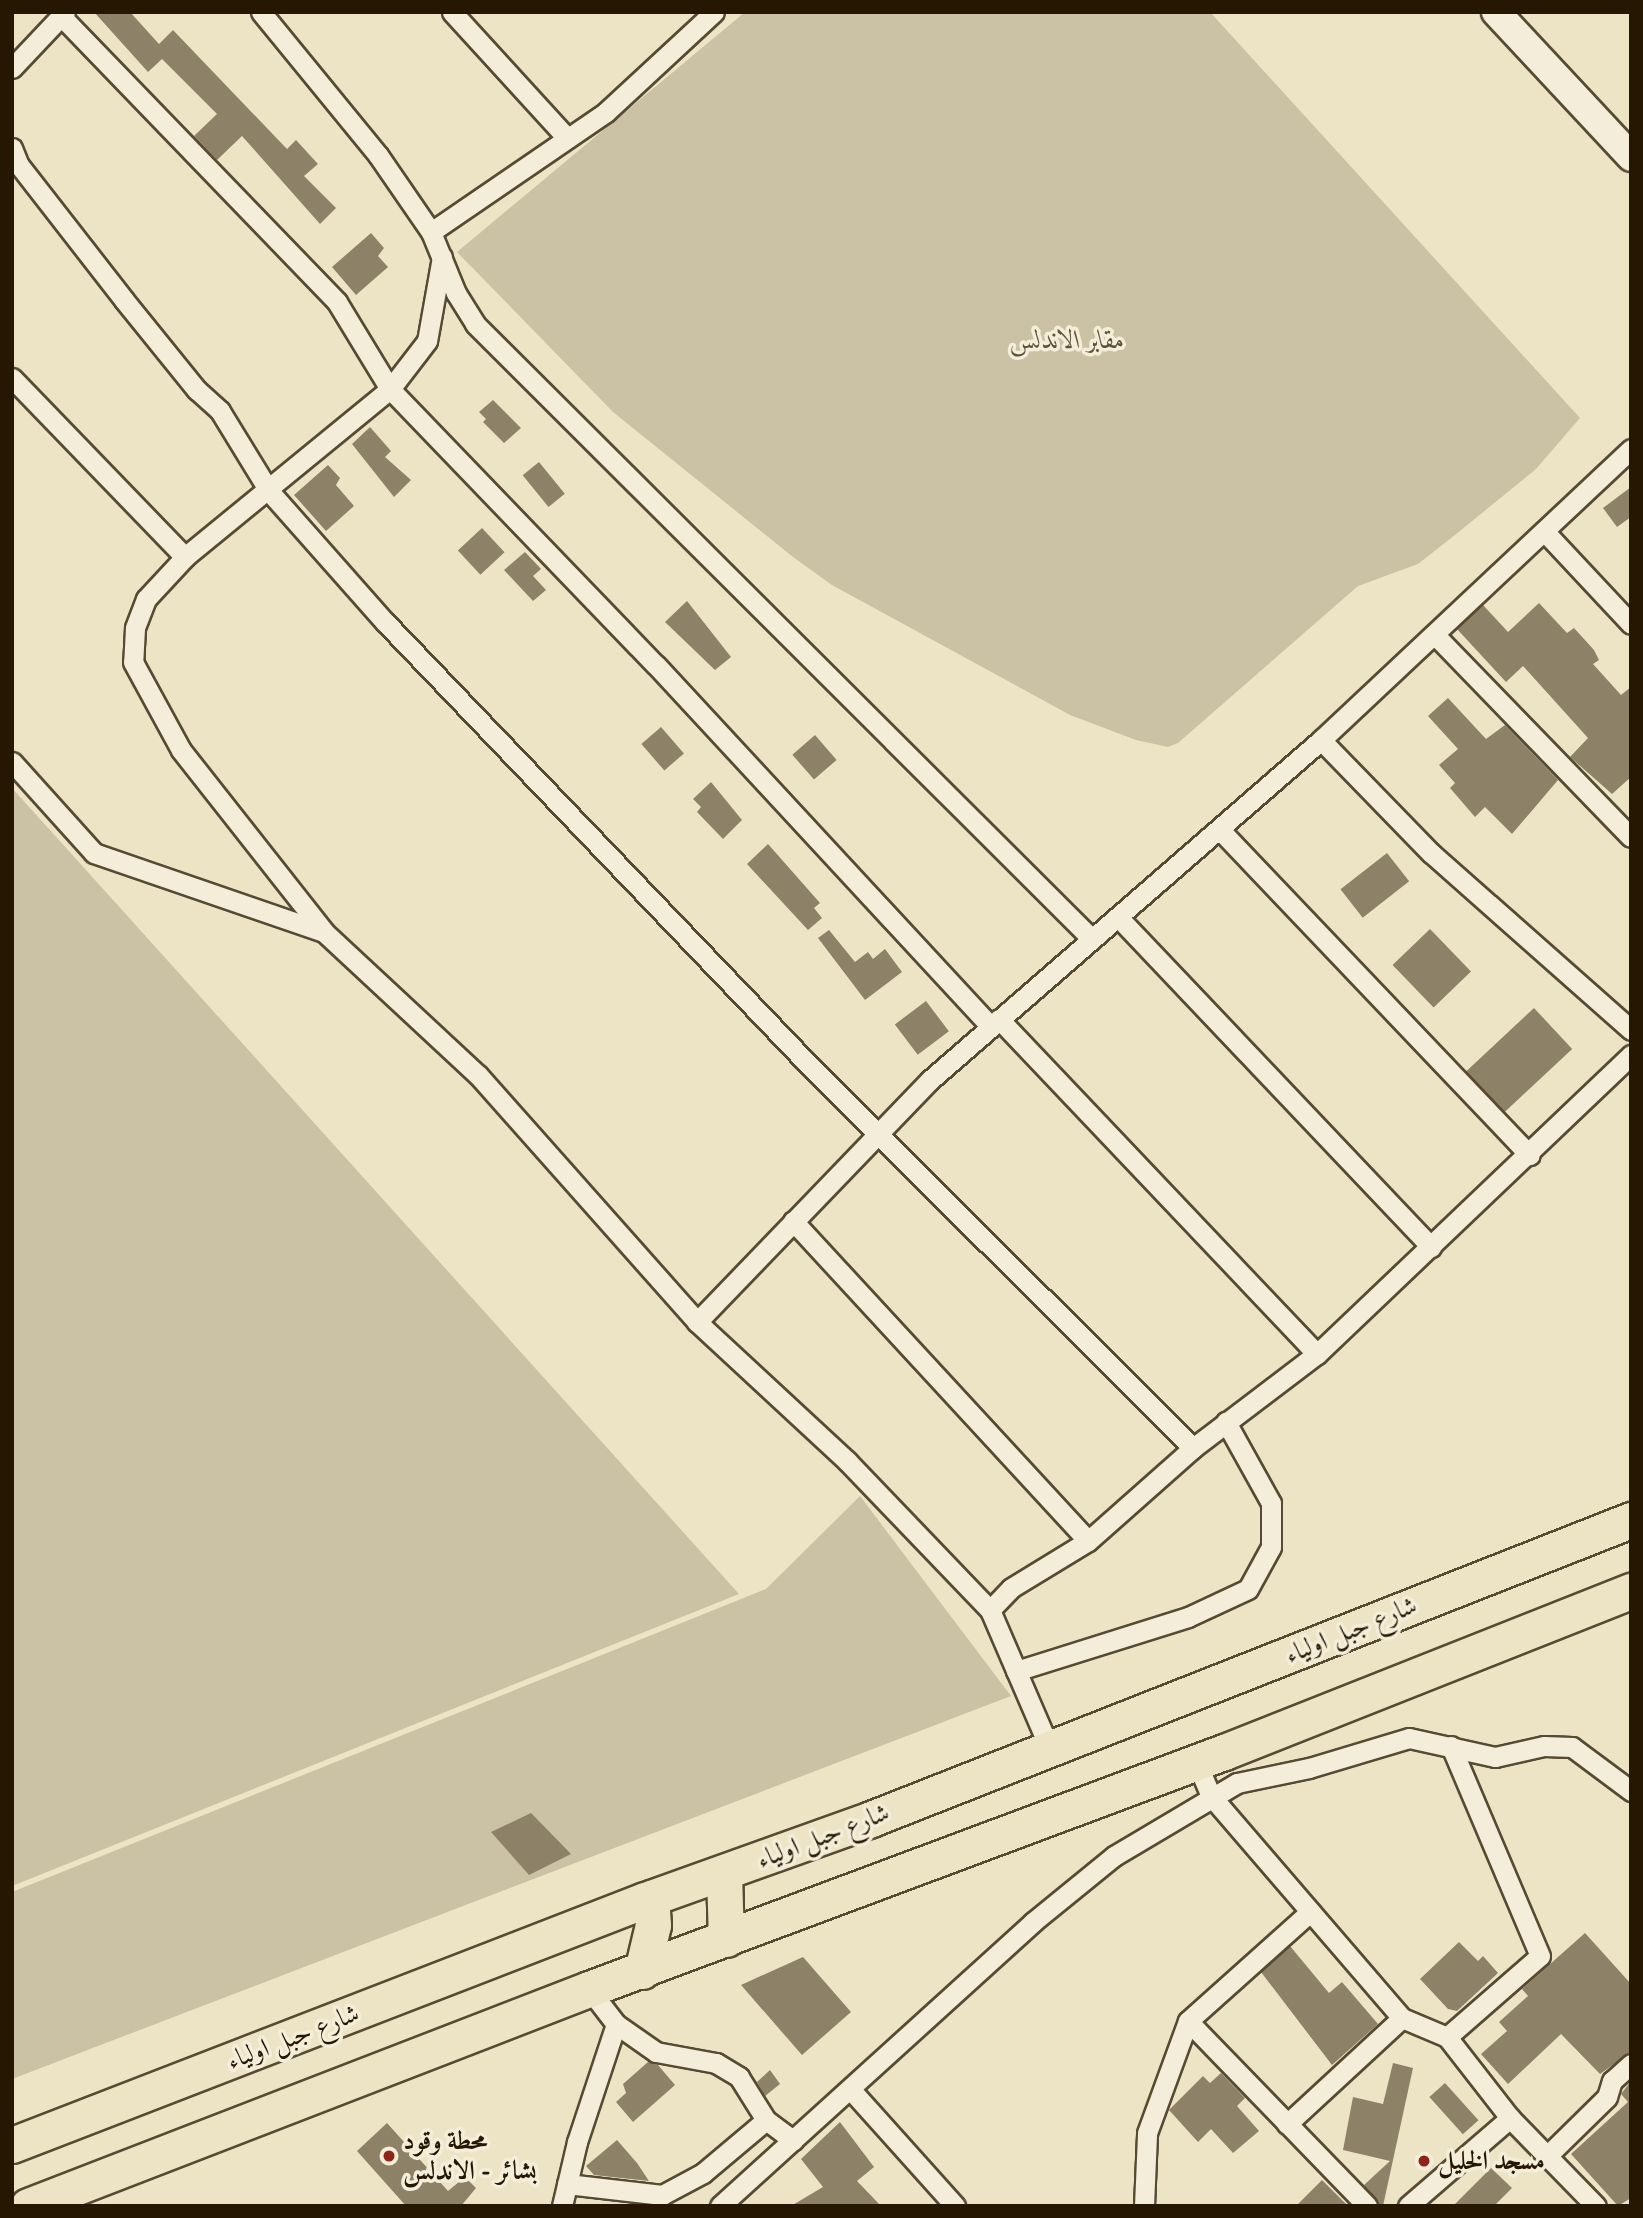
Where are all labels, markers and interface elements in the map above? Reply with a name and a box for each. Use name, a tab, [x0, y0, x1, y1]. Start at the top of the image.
park label: مقابر الاندلس	[1009, 324, 1125, 356]
street label: شارع جبل اولياء	[1281, 1589, 1421, 1671]
street label: شارع جبل اولياء	[752, 1796, 894, 1876]
street label: شارع جبل اولياء	[222, 1997, 364, 2077]
place label: محطة وقود بشائر - الاندلس	[403, 2125, 537, 2186]
place label: مسجد الخليل	[1438, 2145, 1545, 2177]
marker: محطة وقود بشائر - الاندلس	[381, 2148, 397, 2164]
marker: مسجد الخليل	[1416, 2153, 1432, 2169]

